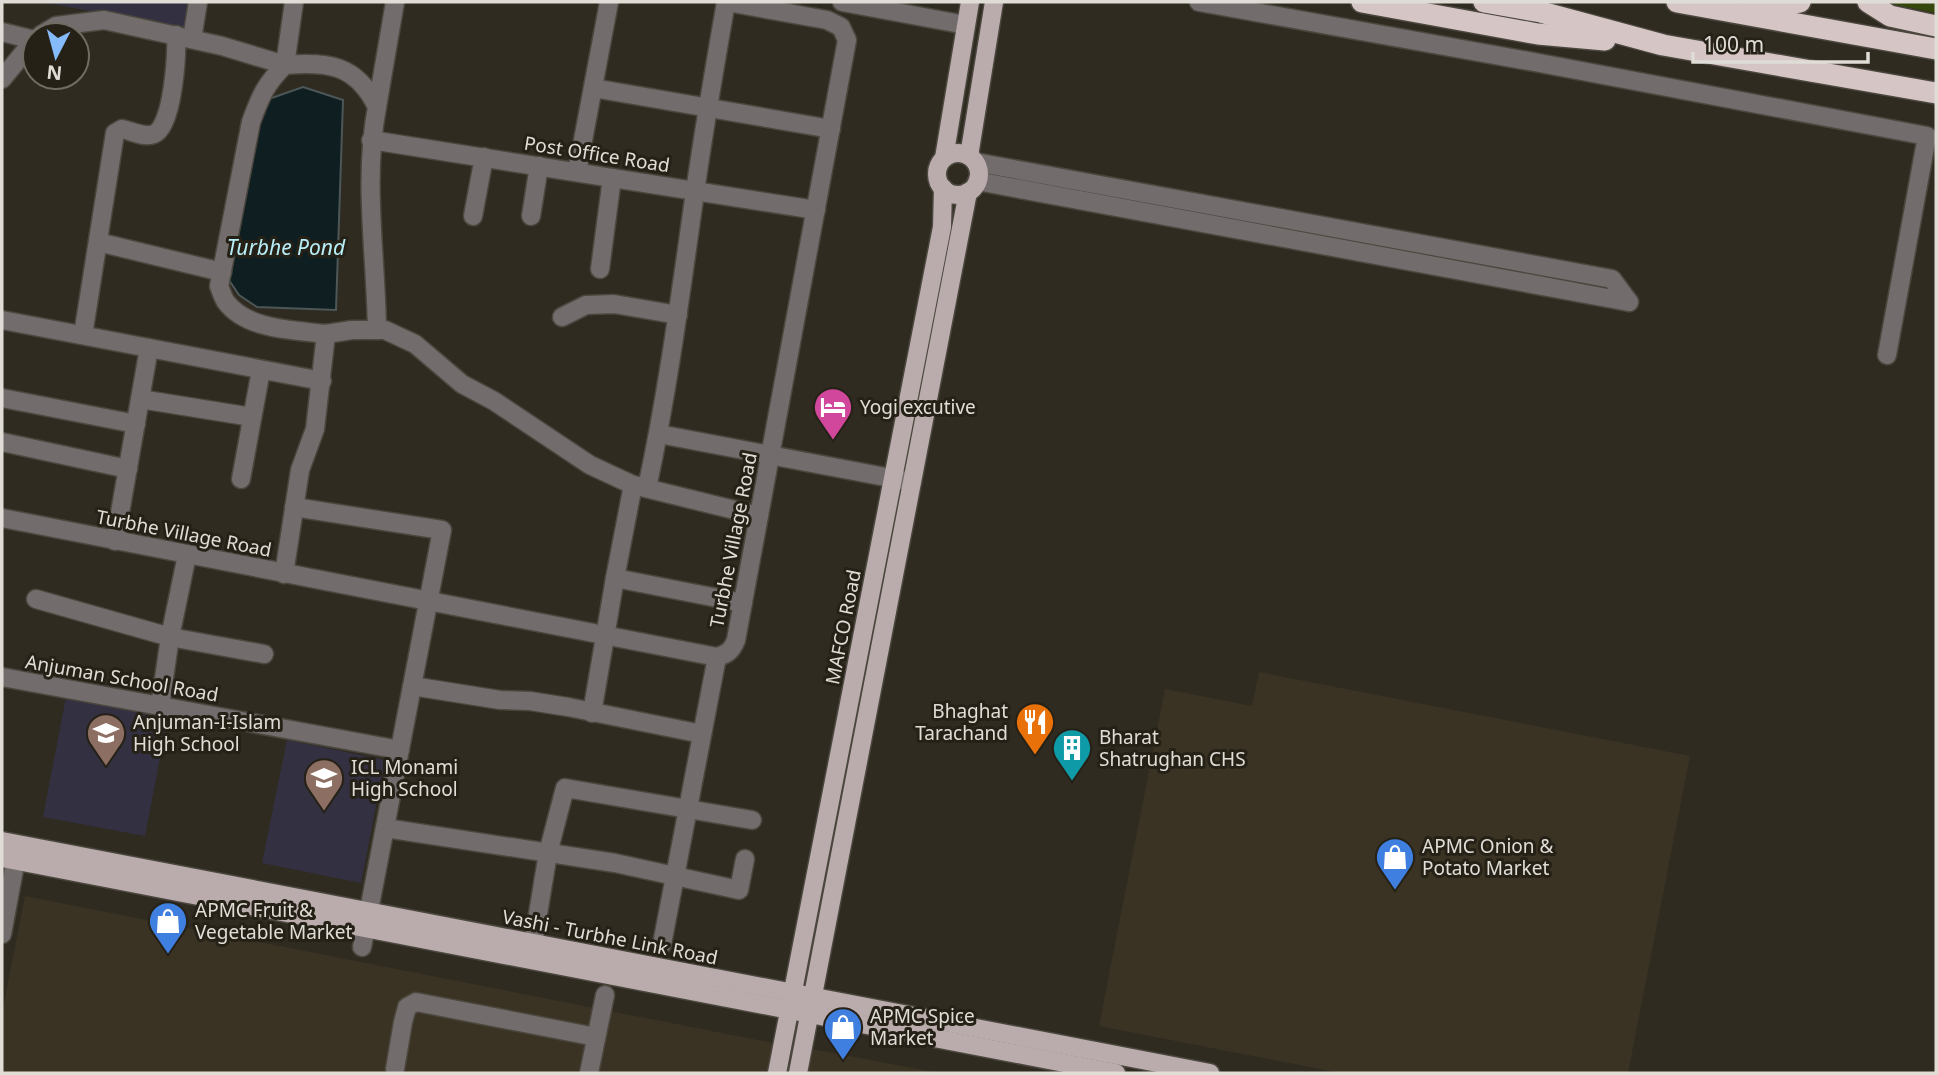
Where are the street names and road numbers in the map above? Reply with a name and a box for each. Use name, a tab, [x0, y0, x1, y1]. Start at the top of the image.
street label: Post Office Road	[522, 130, 672, 178]
street label: Turbhe Village Road	[703, 450, 763, 630]
street label: Turbhe Village Road	[94, 503, 274, 563]
street label: MAFCO Road	[819, 567, 867, 687]
street label: Anjuman School Road	[24, 648, 220, 708]
street label: Vashi - Turbhe Link Road	[500, 903, 720, 971]

